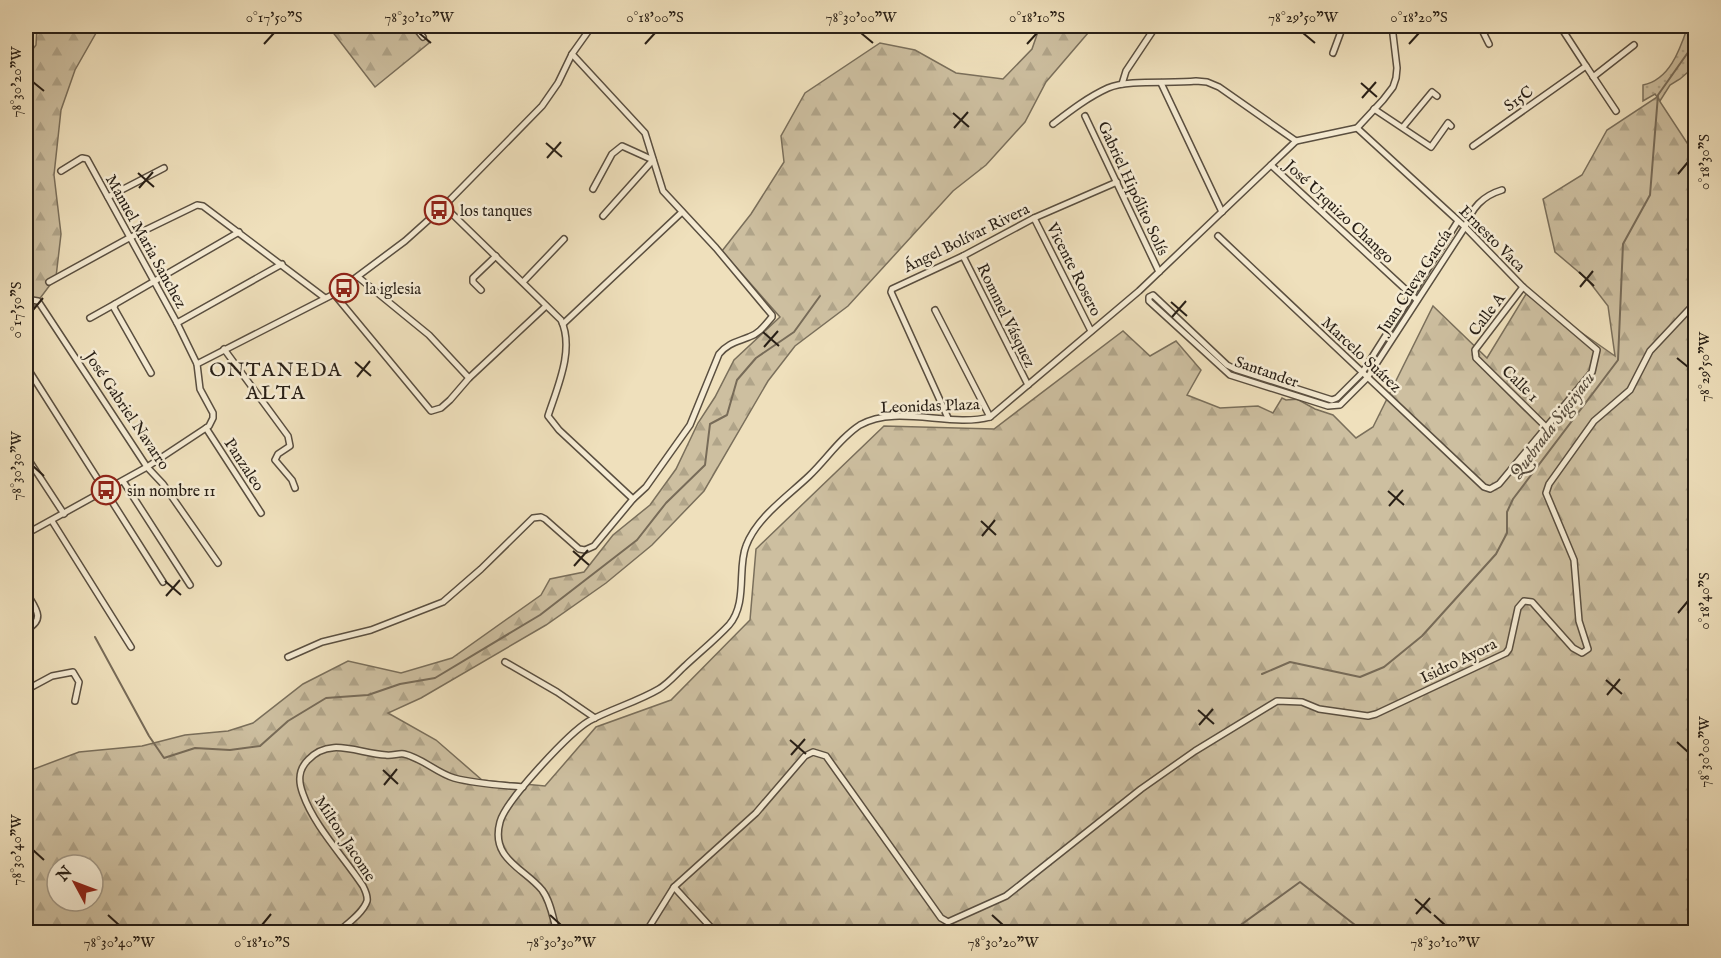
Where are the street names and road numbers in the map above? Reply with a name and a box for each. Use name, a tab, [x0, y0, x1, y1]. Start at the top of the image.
street label: S15C	[1501, 82, 1538, 117]
street label: Gabriel Hipólito Solís	[1092, 119, 1172, 260]
street label: José Urquizo Chango	[1278, 155, 1398, 269]
street label: Manuel Maria Sanchez	[100, 171, 190, 312]
street label: Ángel Bolívar Rivera	[899, 198, 1033, 278]
street label: Ernesto Vaca	[1454, 202, 1529, 277]
street label: Vicente Rosero	[1041, 219, 1105, 320]
street label: Juan Cueva García	[1373, 226, 1457, 340]
street label: Rommel Vásquez	[971, 260, 1039, 371]
street label: Calle A	[1465, 289, 1511, 341]
street label: Marcelo Suárez	[1316, 313, 1405, 398]
street label: José Gabriel Navarro	[78, 346, 174, 475]
street label: Santander	[1232, 353, 1301, 393]
street label: Calle 1	[1497, 362, 1542, 407]
street label: Leonidas Plaza	[880, 395, 980, 419]
street label: Panzaleo	[219, 435, 268, 496]
street label: Isidro Ayora	[1417, 635, 1500, 689]
street label: Milton Jacome	[309, 793, 379, 886]

